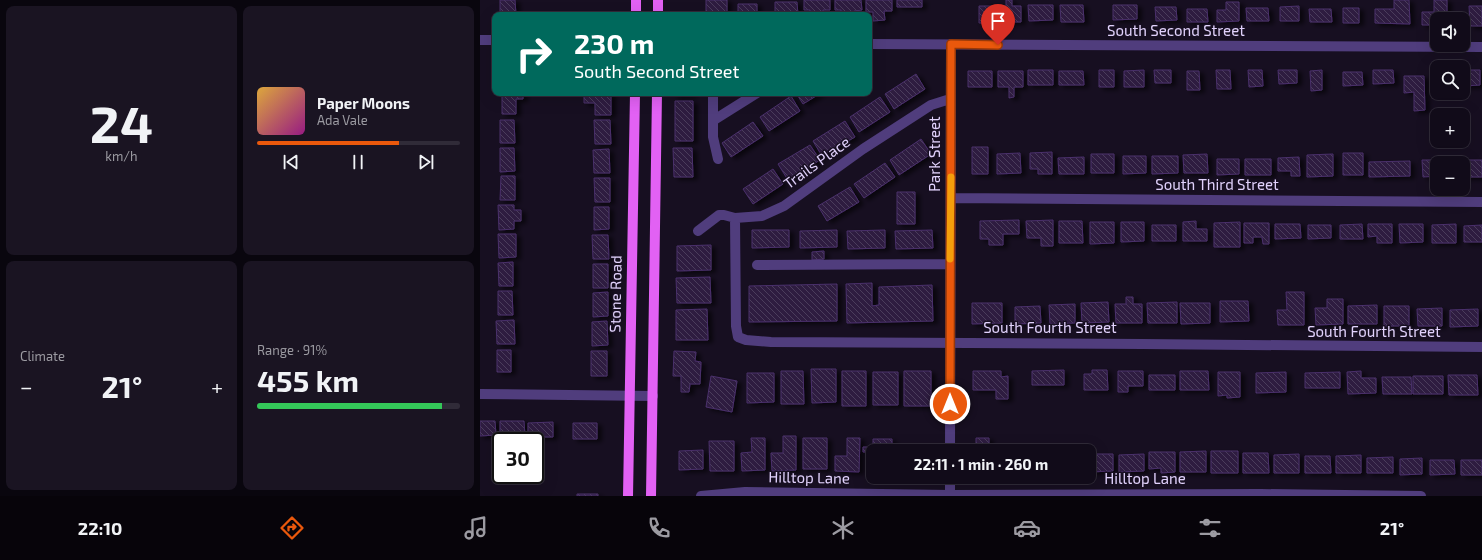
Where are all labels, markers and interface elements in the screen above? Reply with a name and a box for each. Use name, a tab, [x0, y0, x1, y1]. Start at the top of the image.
pin	[981, 4, 1015, 45]
icon: arrive	[987, 10, 1009, 32]
map controls	[1430, 12, 1470, 196]
button: sound	[1430, 12, 1470, 52]
street label: South Second Street	[1107, 21, 1245, 39]
text: 230 m	[574, 26, 655, 60]
icon: right	[508, 28, 560, 80]
text: South Second Street	[574, 60, 739, 82]
button: search	[1430, 60, 1470, 100]
text: 24	[90, 91, 153, 153]
text: Paper Moons	[317, 94, 410, 112]
button: +	[1430, 108, 1470, 148]
text: Ada Vale	[317, 112, 368, 128]
street label: Park Street	[925, 116, 943, 192]
street label: Trails Place	[780, 132, 853, 192]
text: km/h	[105, 148, 138, 164]
icon: previous	[280, 151, 302, 173]
icon: pause	[347, 151, 369, 173]
icon: next	[415, 151, 437, 173]
button: −	[1430, 156, 1470, 196]
street label: South Third Street	[1155, 175, 1279, 193]
street label: Stone Road	[605, 255, 625, 333]
street label: South Fourth Street	[983, 318, 1117, 336]
street label: South Fourth Street	[1307, 322, 1441, 340]
text: Range · 91%	[257, 342, 327, 358]
text: Climate	[20, 348, 65, 364]
text: 455 km	[257, 362, 359, 398]
text: 21°	[102, 368, 142, 404]
text: −	[20, 373, 33, 399]
text: +	[211, 373, 223, 399]
position arrow	[929, 383, 971, 425]
speed limit sign: 30	[492, 432, 544, 484]
text: 22:11 · 1 min · 260 m	[914, 455, 1048, 473]
street label: Hilltop Lane	[768, 467, 850, 487]
street label: Hilltop Lane	[1104, 469, 1186, 487]
icon: directions	[278, 514, 306, 542]
icon: music	[462, 514, 490, 542]
icon: phone	[645, 514, 673, 542]
icon: climate	[829, 514, 857, 542]
icon: car	[1013, 514, 1041, 542]
icon: filters	[1196, 514, 1224, 542]
text: 22:10	[78, 517, 122, 539]
text: 21°	[1380, 517, 1404, 539]

